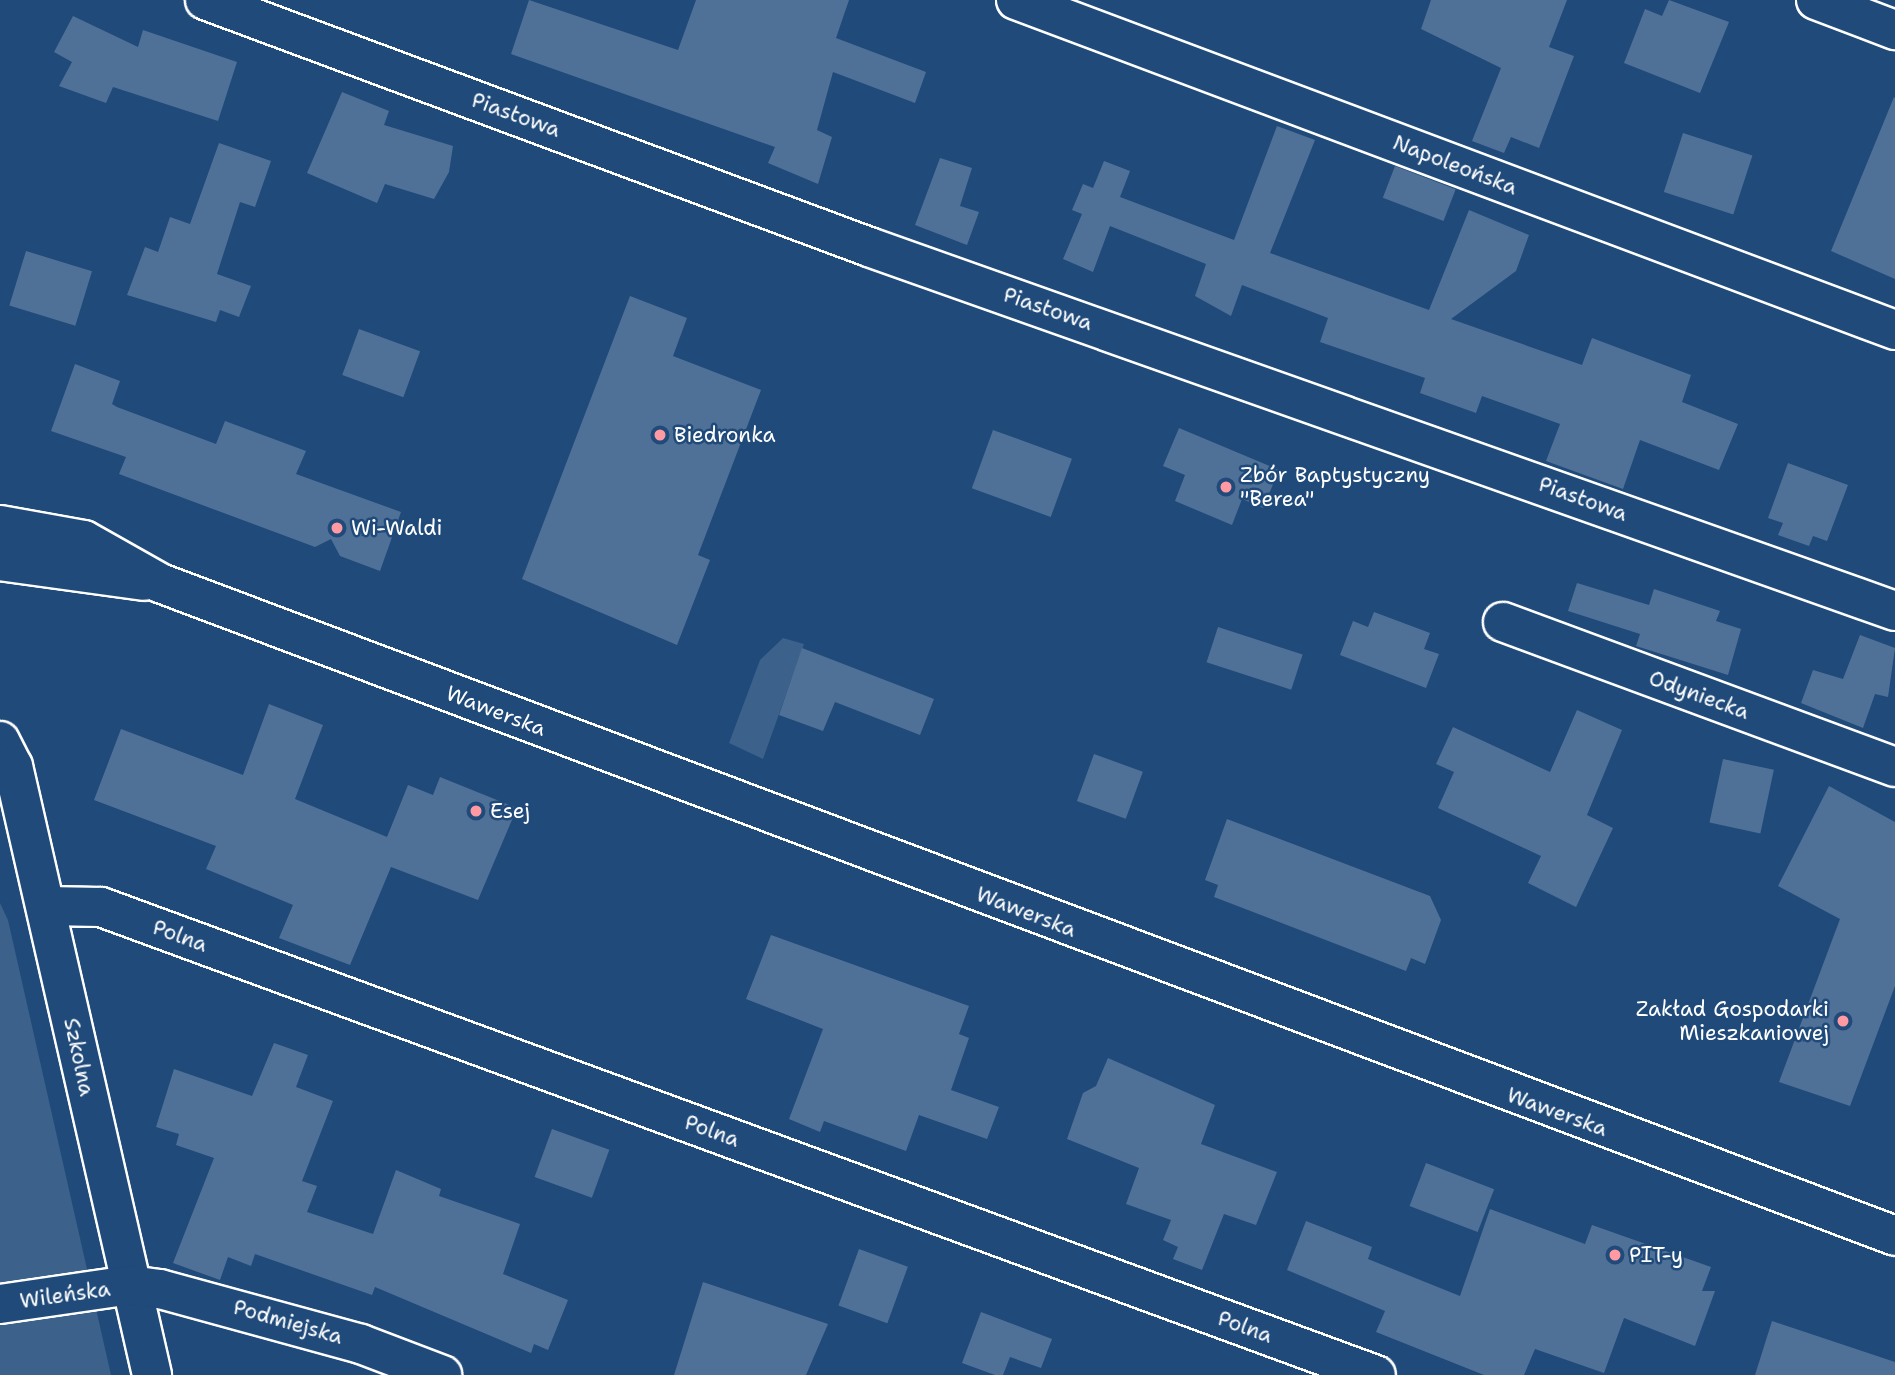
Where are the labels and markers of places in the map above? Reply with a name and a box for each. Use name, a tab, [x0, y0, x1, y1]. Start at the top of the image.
place label: Biedronka	[674, 422, 776, 448]
marker: Biedronka	[652, 427, 668, 443]
place label: Zbór Baptystyczny "Berea"	[1240, 462, 1430, 512]
marker: Zbór Baptystyczny "Berea"	[1218, 479, 1234, 495]
place label: Wi-Waldi	[351, 515, 442, 541]
marker: Wi-Waldi	[329, 520, 345, 536]
place label: Esej	[490, 798, 530, 824]
marker: Esej	[468, 803, 484, 819]
place label: Zakład Gospodarki Mieszkaniowej	[1636, 996, 1829, 1046]
marker: Zakład Gospodarki Mieszkaniowej	[1835, 1013, 1851, 1029]
place label: PIT-y	[1629, 1242, 1683, 1268]
marker: PIT-y	[1607, 1247, 1623, 1263]

